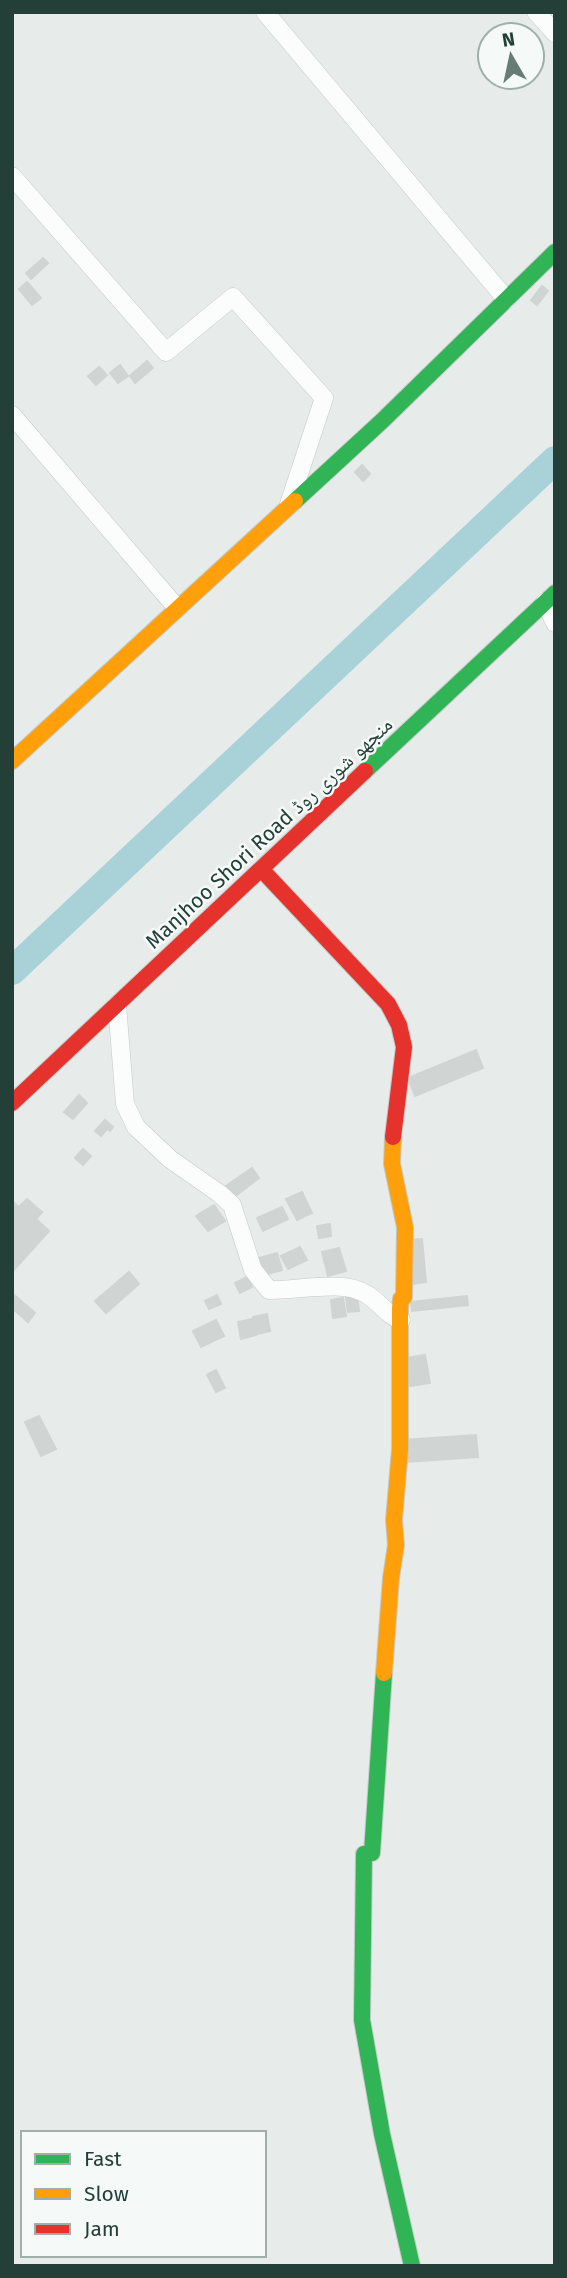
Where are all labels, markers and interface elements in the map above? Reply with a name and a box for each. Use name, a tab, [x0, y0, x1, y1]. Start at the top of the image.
north arrow	[476, 21, 546, 91]
text: N	[500, 27, 516, 52]
street label: Manjhoo Shori Road منجھو شوری روڈ	[140, 712, 398, 954]
legend	[21, 2131, 266, 2257]
text: Fast	[84, 2146, 122, 2172]
text: Slow	[84, 2181, 129, 2207]
text: Jam	[84, 2216, 120, 2242]

